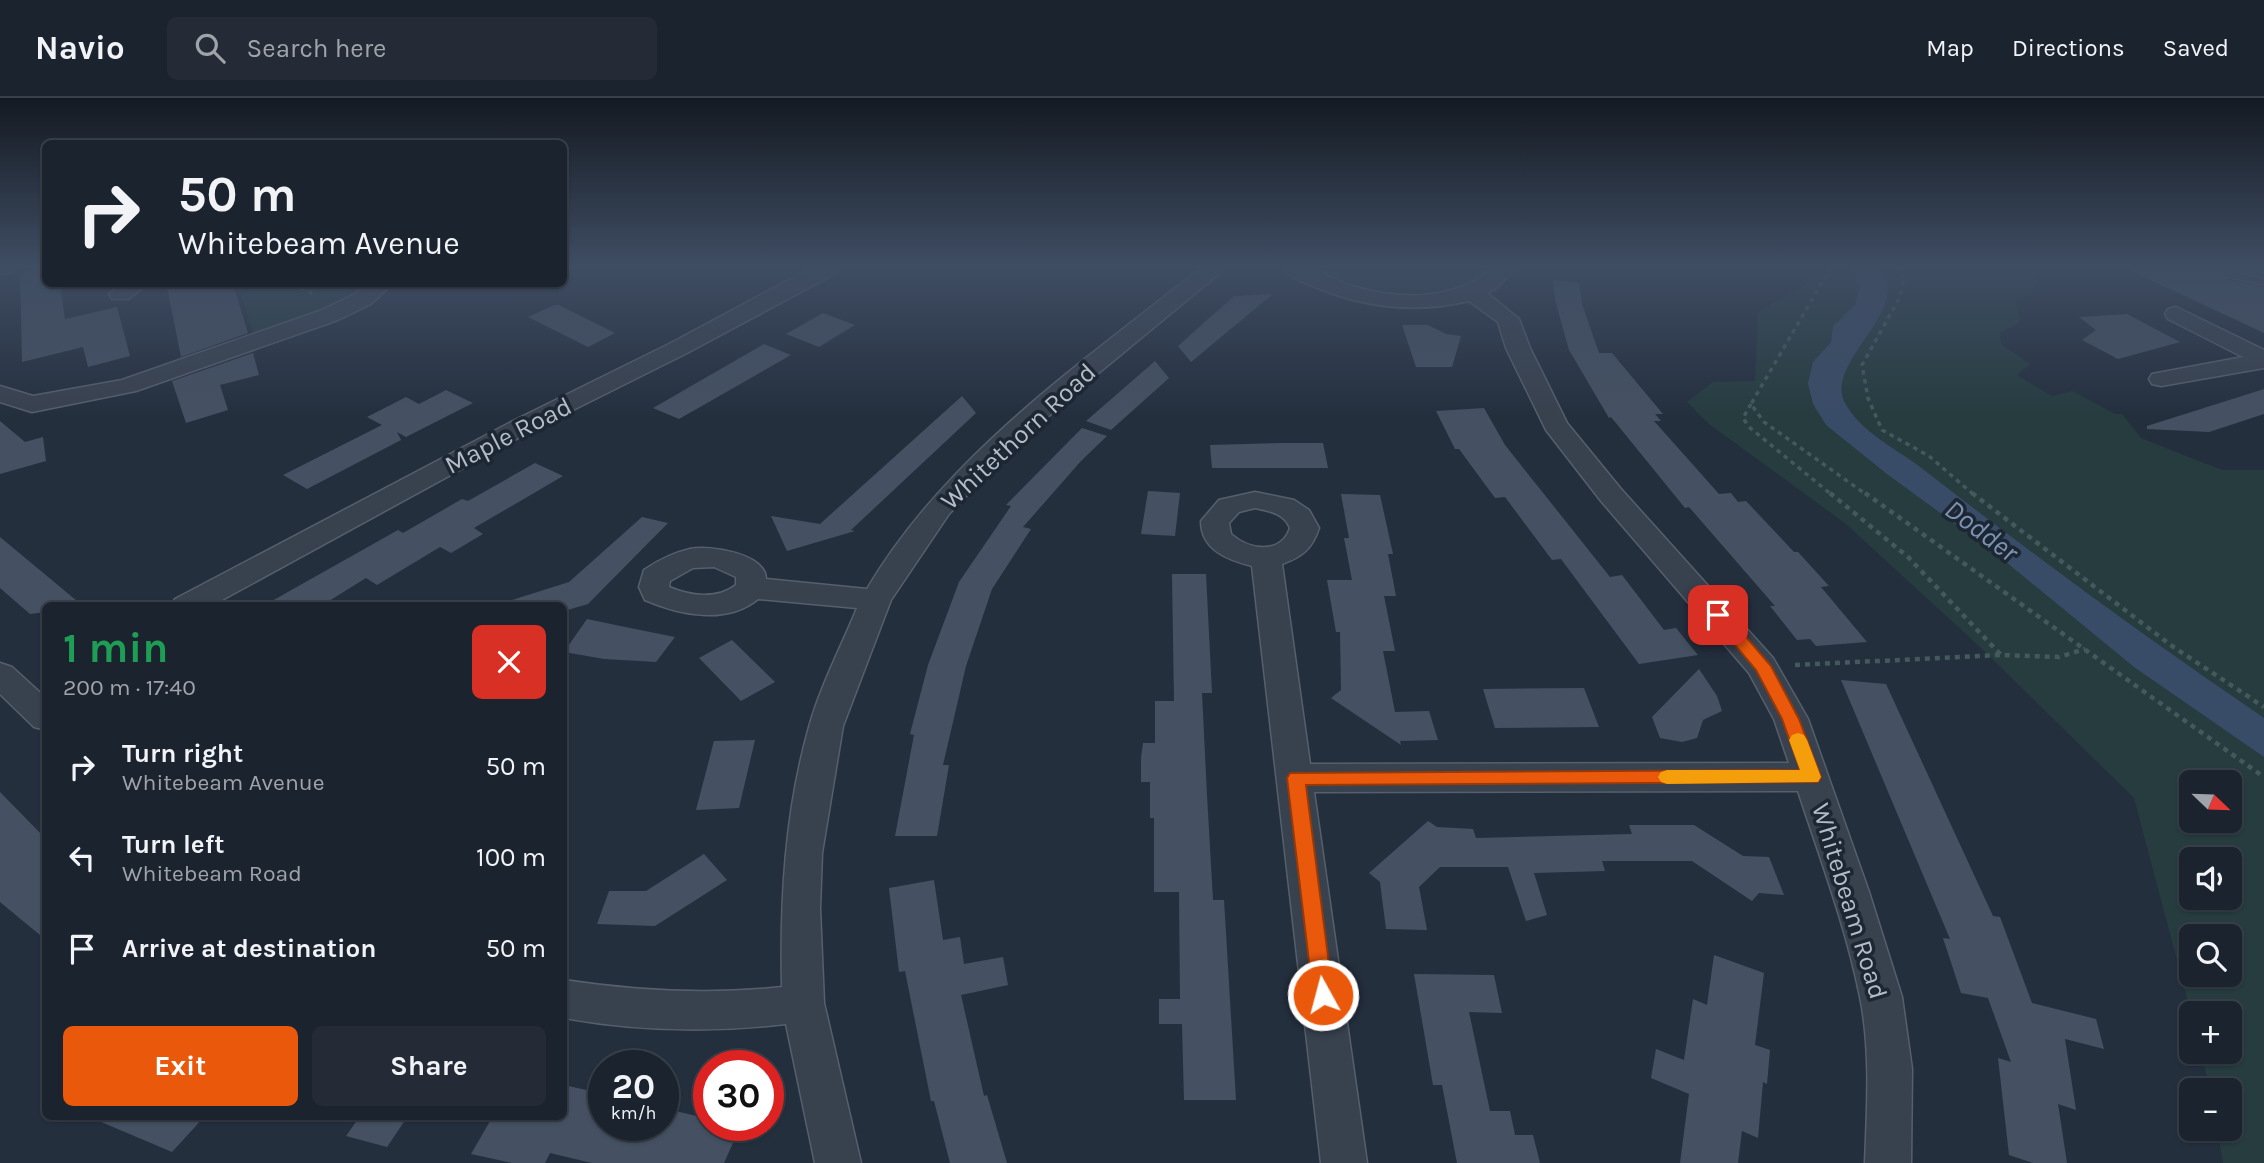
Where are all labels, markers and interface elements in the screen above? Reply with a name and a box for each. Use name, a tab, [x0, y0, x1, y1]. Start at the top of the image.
search box	[167, 17, 657, 80]
text: Navio	[35, 29, 125, 67]
icon: search	[191, 29, 229, 67]
text: Search here	[247, 33, 386, 64]
text: Map	[1926, 34, 1974, 62]
text: Directions	[2012, 34, 2125, 62]
text: Saved	[2163, 34, 2229, 62]
text: 50 m	[178, 166, 296, 223]
icon: right	[63, 168, 154, 259]
text: Whitebeam Avenue	[178, 225, 460, 262]
street label: Whitethorn Road	[934, 357, 1102, 516]
street label: Maple Road	[440, 390, 577, 481]
water label: Dodder	[1939, 492, 2026, 569]
pin	[1688, 585, 1748, 645]
icon: arrive	[1699, 596, 1737, 634]
text: 1 min	[63, 623, 168, 673]
button: close	[472, 625, 546, 699]
text: 200 m · 17:40	[63, 674, 196, 701]
text: Turn right	[122, 738, 243, 769]
icon: right	[63, 748, 101, 786]
text: 50 m	[485, 751, 546, 782]
text: Whitebeam Avenue	[122, 769, 325, 796]
north arrow	[2179, 770, 2242, 833]
map controls	[2179, 770, 2242, 1141]
street label: Whitebeam Road	[1805, 799, 1894, 1003]
text: Turn left	[122, 829, 224, 860]
icon: left	[63, 839, 101, 877]
text: 100 m	[476, 842, 546, 873]
button: sound	[2179, 847, 2242, 910]
text: Whitebeam Road	[122, 860, 302, 887]
button: search	[2179, 924, 2242, 987]
icon: arrive	[63, 930, 101, 968]
text: Arrive at destination	[122, 933, 376, 964]
text: 50 m	[485, 933, 546, 964]
position arrow	[1286, 958, 1360, 1032]
button: +	[2179, 1001, 2242, 1064]
button: Exit	[63, 1026, 298, 1106]
button: Share	[312, 1026, 546, 1106]
speed limit sign: 30	[693, 1050, 784, 1141]
text: 20	[612, 1066, 655, 1107]
button: −	[2179, 1078, 2242, 1141]
text: km/h	[611, 1102, 656, 1124]

